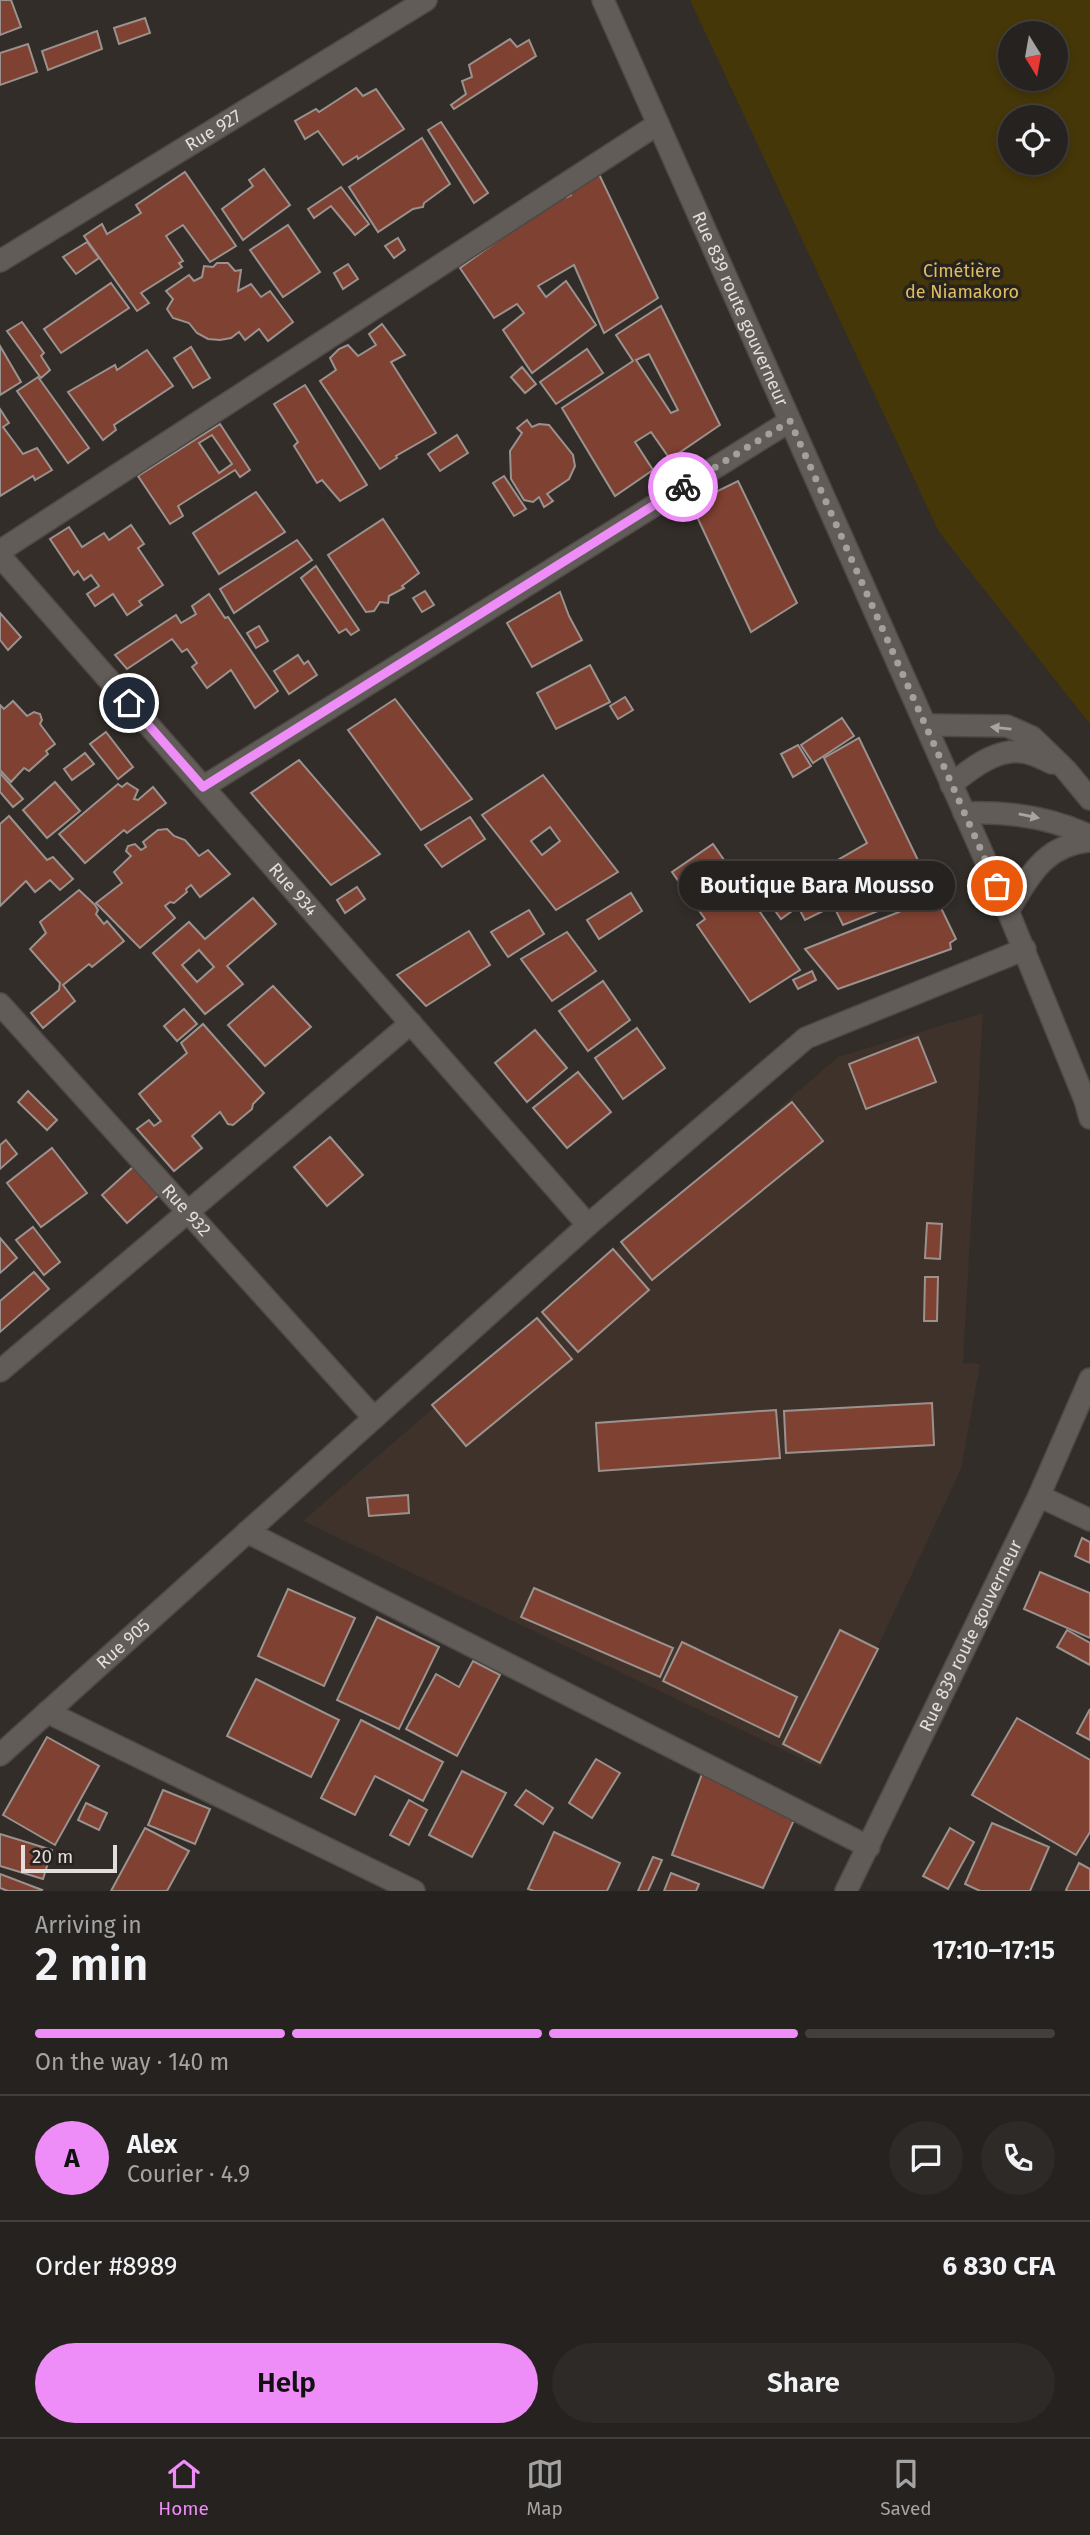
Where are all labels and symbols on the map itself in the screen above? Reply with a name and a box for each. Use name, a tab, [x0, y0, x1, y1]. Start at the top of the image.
north arrow	[998, 21, 1068, 91]
street label: Rue 927	[181, 105, 245, 156]
street label: Rue 839 route gouverneur	[687, 208, 793, 410]
park label: Cimétière de Niamakoro	[905, 260, 1019, 303]
courier	[648, 452, 718, 522]
pin	[99, 673, 159, 733]
one-way arrow	[990, 722, 1012, 733]
one-way arrow	[1018, 811, 1040, 822]
pin	[967, 856, 1027, 916]
street label: Rue 934	[264, 858, 323, 921]
callout: Boutique Bara Mousso	[678, 862, 955, 910]
street label: Rue 932	[157, 1180, 216, 1241]
street label: Rue 839 route gouverneur	[915, 1536, 1027, 1735]
street label: Rue 905	[92, 1614, 155, 1674]
scale bar	[21, 1842, 117, 1874]

